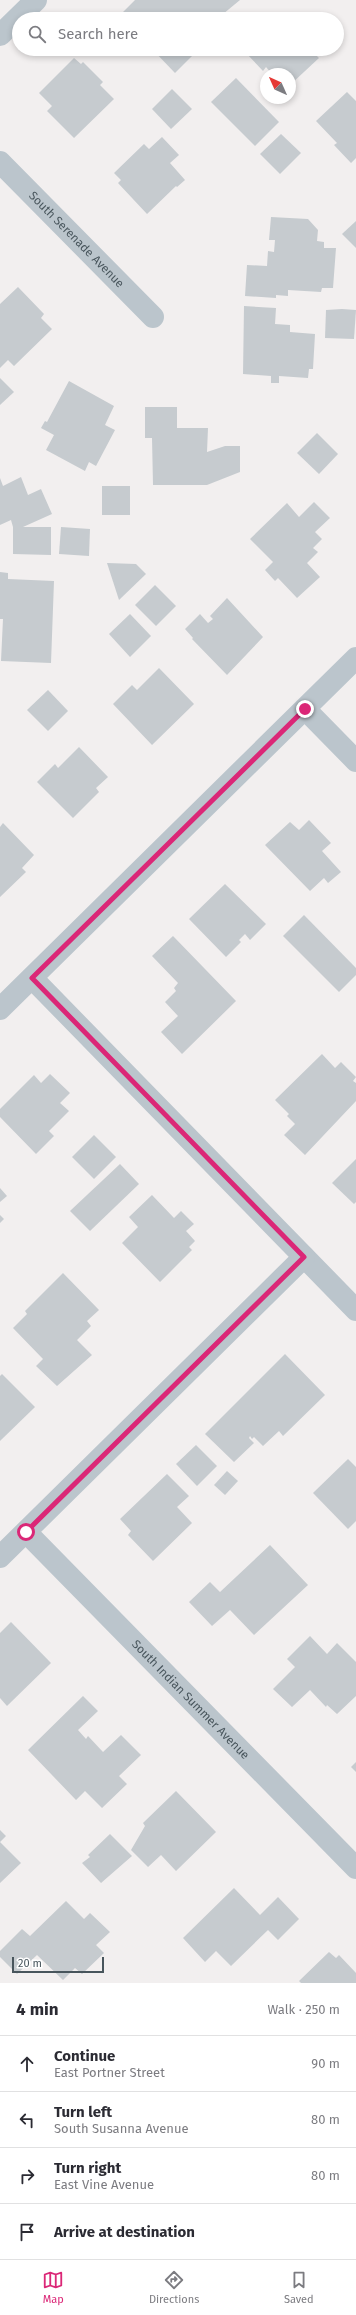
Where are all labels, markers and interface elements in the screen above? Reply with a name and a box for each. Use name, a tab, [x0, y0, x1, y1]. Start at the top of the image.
search box	[12, 12, 344, 56]
icon: search	[26, 23, 48, 45]
text: Search here	[58, 25, 138, 43]
north arrow	[260, 68, 296, 104]
street label: South Serenade Avenue	[26, 189, 127, 291]
route end	[296, 700, 314, 718]
route start	[17, 1523, 35, 1541]
street label: South Indian Summer Avenue	[129, 1637, 252, 1762]
scale bar	[12, 1955, 104, 1974]
text: 20 m	[18, 1957, 42, 1970]
text: 4 min	[16, 1999, 59, 2020]
text: Walk · 250 m	[267, 2002, 340, 2017]
text: Continue	[54, 2047, 115, 2065]
icon: ahead	[16, 2053, 38, 2075]
text: 90 m	[311, 2056, 340, 2071]
text: East Portner Street	[54, 2065, 165, 2080]
text: Turn left	[54, 2103, 112, 2121]
icon: left	[16, 2109, 38, 2131]
text: 80 m	[311, 2112, 340, 2127]
text: South Susanna Avenue	[54, 2121, 189, 2136]
text: Turn right	[54, 2159, 121, 2177]
icon: right	[16, 2165, 38, 2187]
text: 80 m	[311, 2168, 340, 2183]
text: East Vine Avenue	[54, 2177, 154, 2192]
icon: arrive	[16, 2221, 38, 2243]
text: Arrive at destination	[54, 2223, 195, 2241]
tab: Map	[42, 2269, 64, 2306]
tab: Directions	[149, 2269, 199, 2306]
tab: Saved	[284, 2269, 314, 2306]

